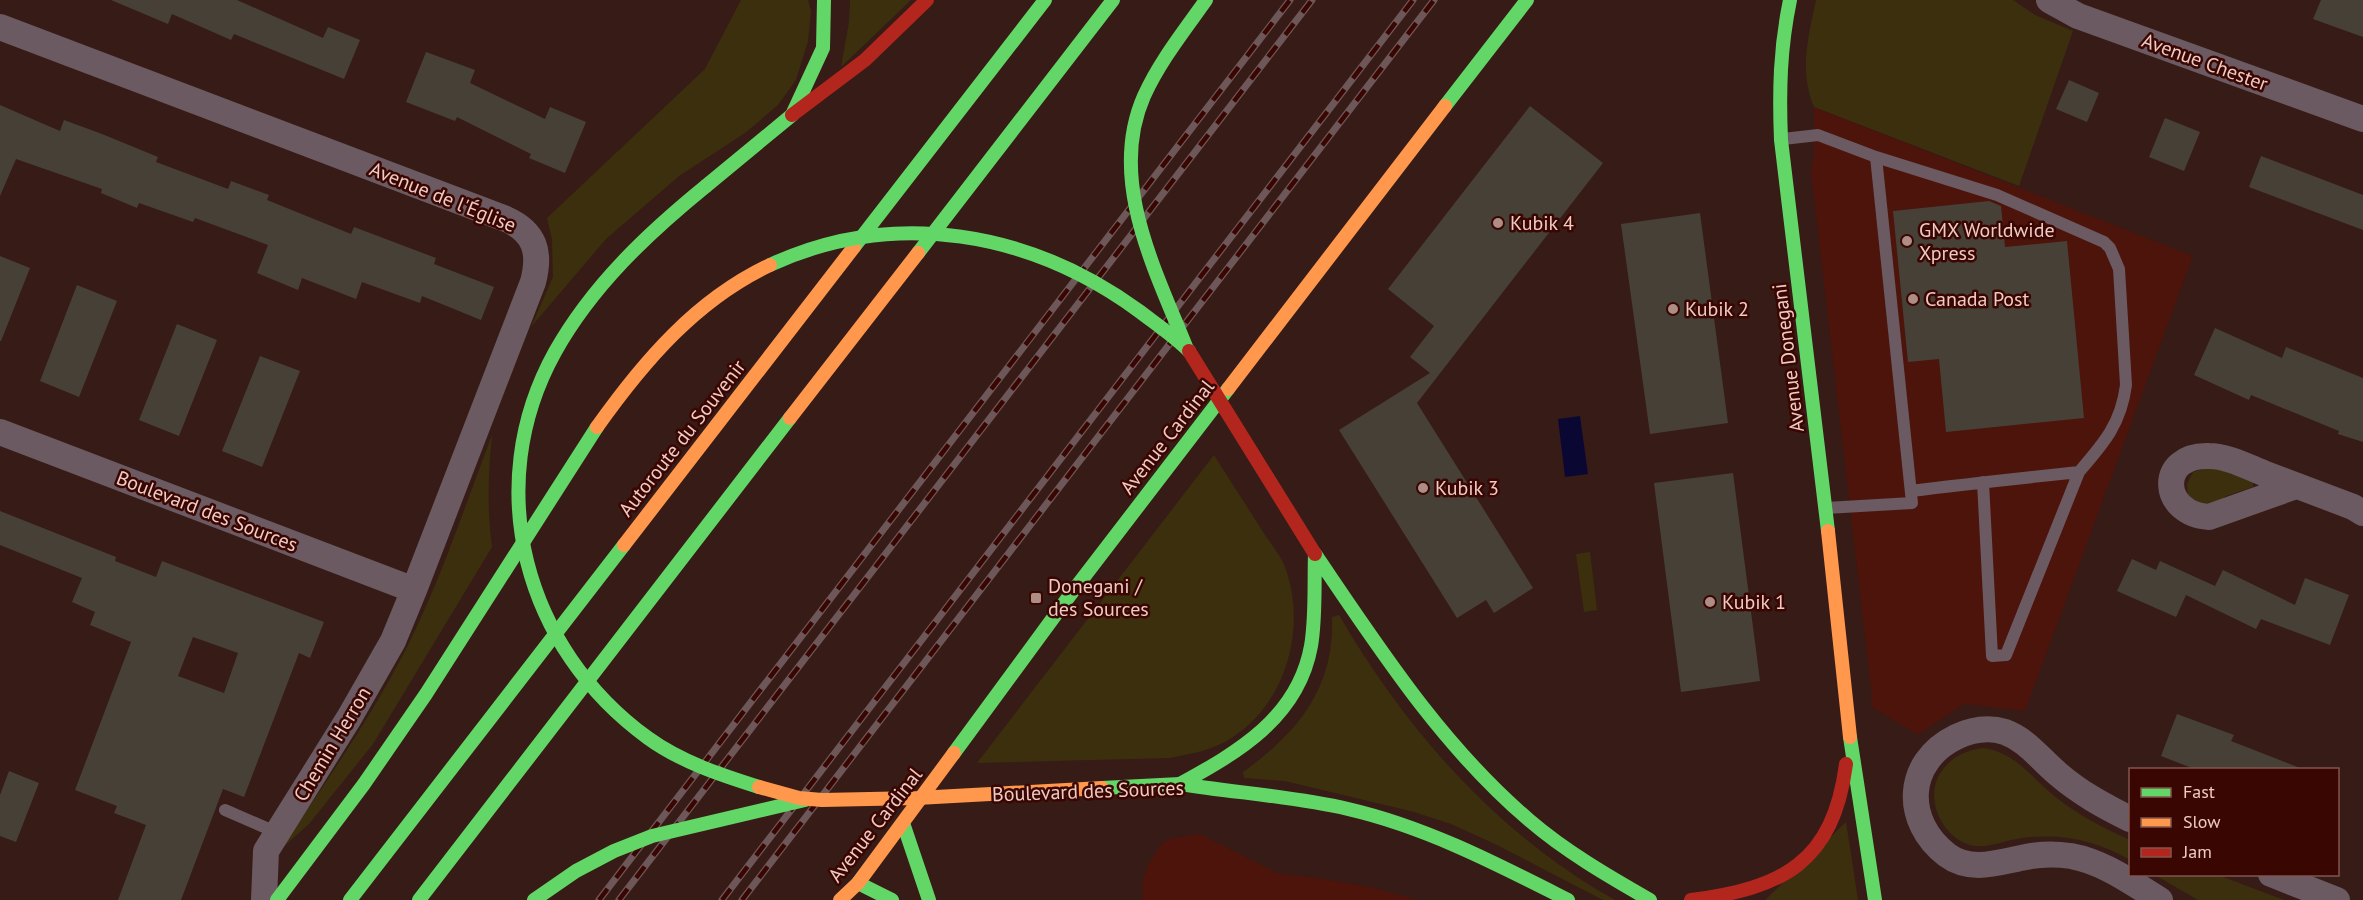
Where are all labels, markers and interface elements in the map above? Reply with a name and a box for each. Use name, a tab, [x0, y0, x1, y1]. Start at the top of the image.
street label: Avenue Chester	[2138, 27, 2272, 97]
street label: Avenue de l'Église	[366, 156, 520, 238]
place label: Kubik 4	[1510, 210, 1574, 236]
marker: Kubik 4	[1491, 216, 1505, 230]
place label: GMX Worldwide Xpress	[1919, 217, 2055, 266]
marker: GMX Worldwide Xpress	[1900, 234, 1914, 248]
street label: Avenue Donegani	[1766, 282, 1810, 434]
place label: Canada Post	[1925, 286, 2029, 312]
marker: Canada Post	[1906, 292, 1920, 306]
place label: Kubik 2	[1685, 296, 1749, 322]
marker: Kubik 2	[1666, 302, 1680, 316]
street label: Autoroute du Souvenir	[613, 354, 751, 522]
street label: Avenue Cardinal	[1114, 374, 1220, 500]
street label: Boulevard des Sources	[113, 464, 301, 558]
place label: Kubik 3	[1435, 475, 1499, 501]
marker: Kubik 3	[1416, 481, 1430, 495]
place label: Donegani / des Sources	[1048, 573, 1149, 622]
place label: Kubik 1	[1722, 589, 1786, 615]
marker: Donegani / des Sources	[1029, 591, 1043, 605]
marker: Kubik 1	[1703, 595, 1717, 609]
street label: Chemin Herron	[288, 682, 376, 806]
street label: Avenue Cardinal	[822, 762, 928, 888]
legend	[2129, 768, 2339, 876]
street label: Boulevard des Sources	[992, 775, 1184, 807]
text: Fast	[2183, 780, 2215, 803]
text: Slow	[2183, 810, 2221, 833]
text: Jam	[2182, 840, 2212, 863]

